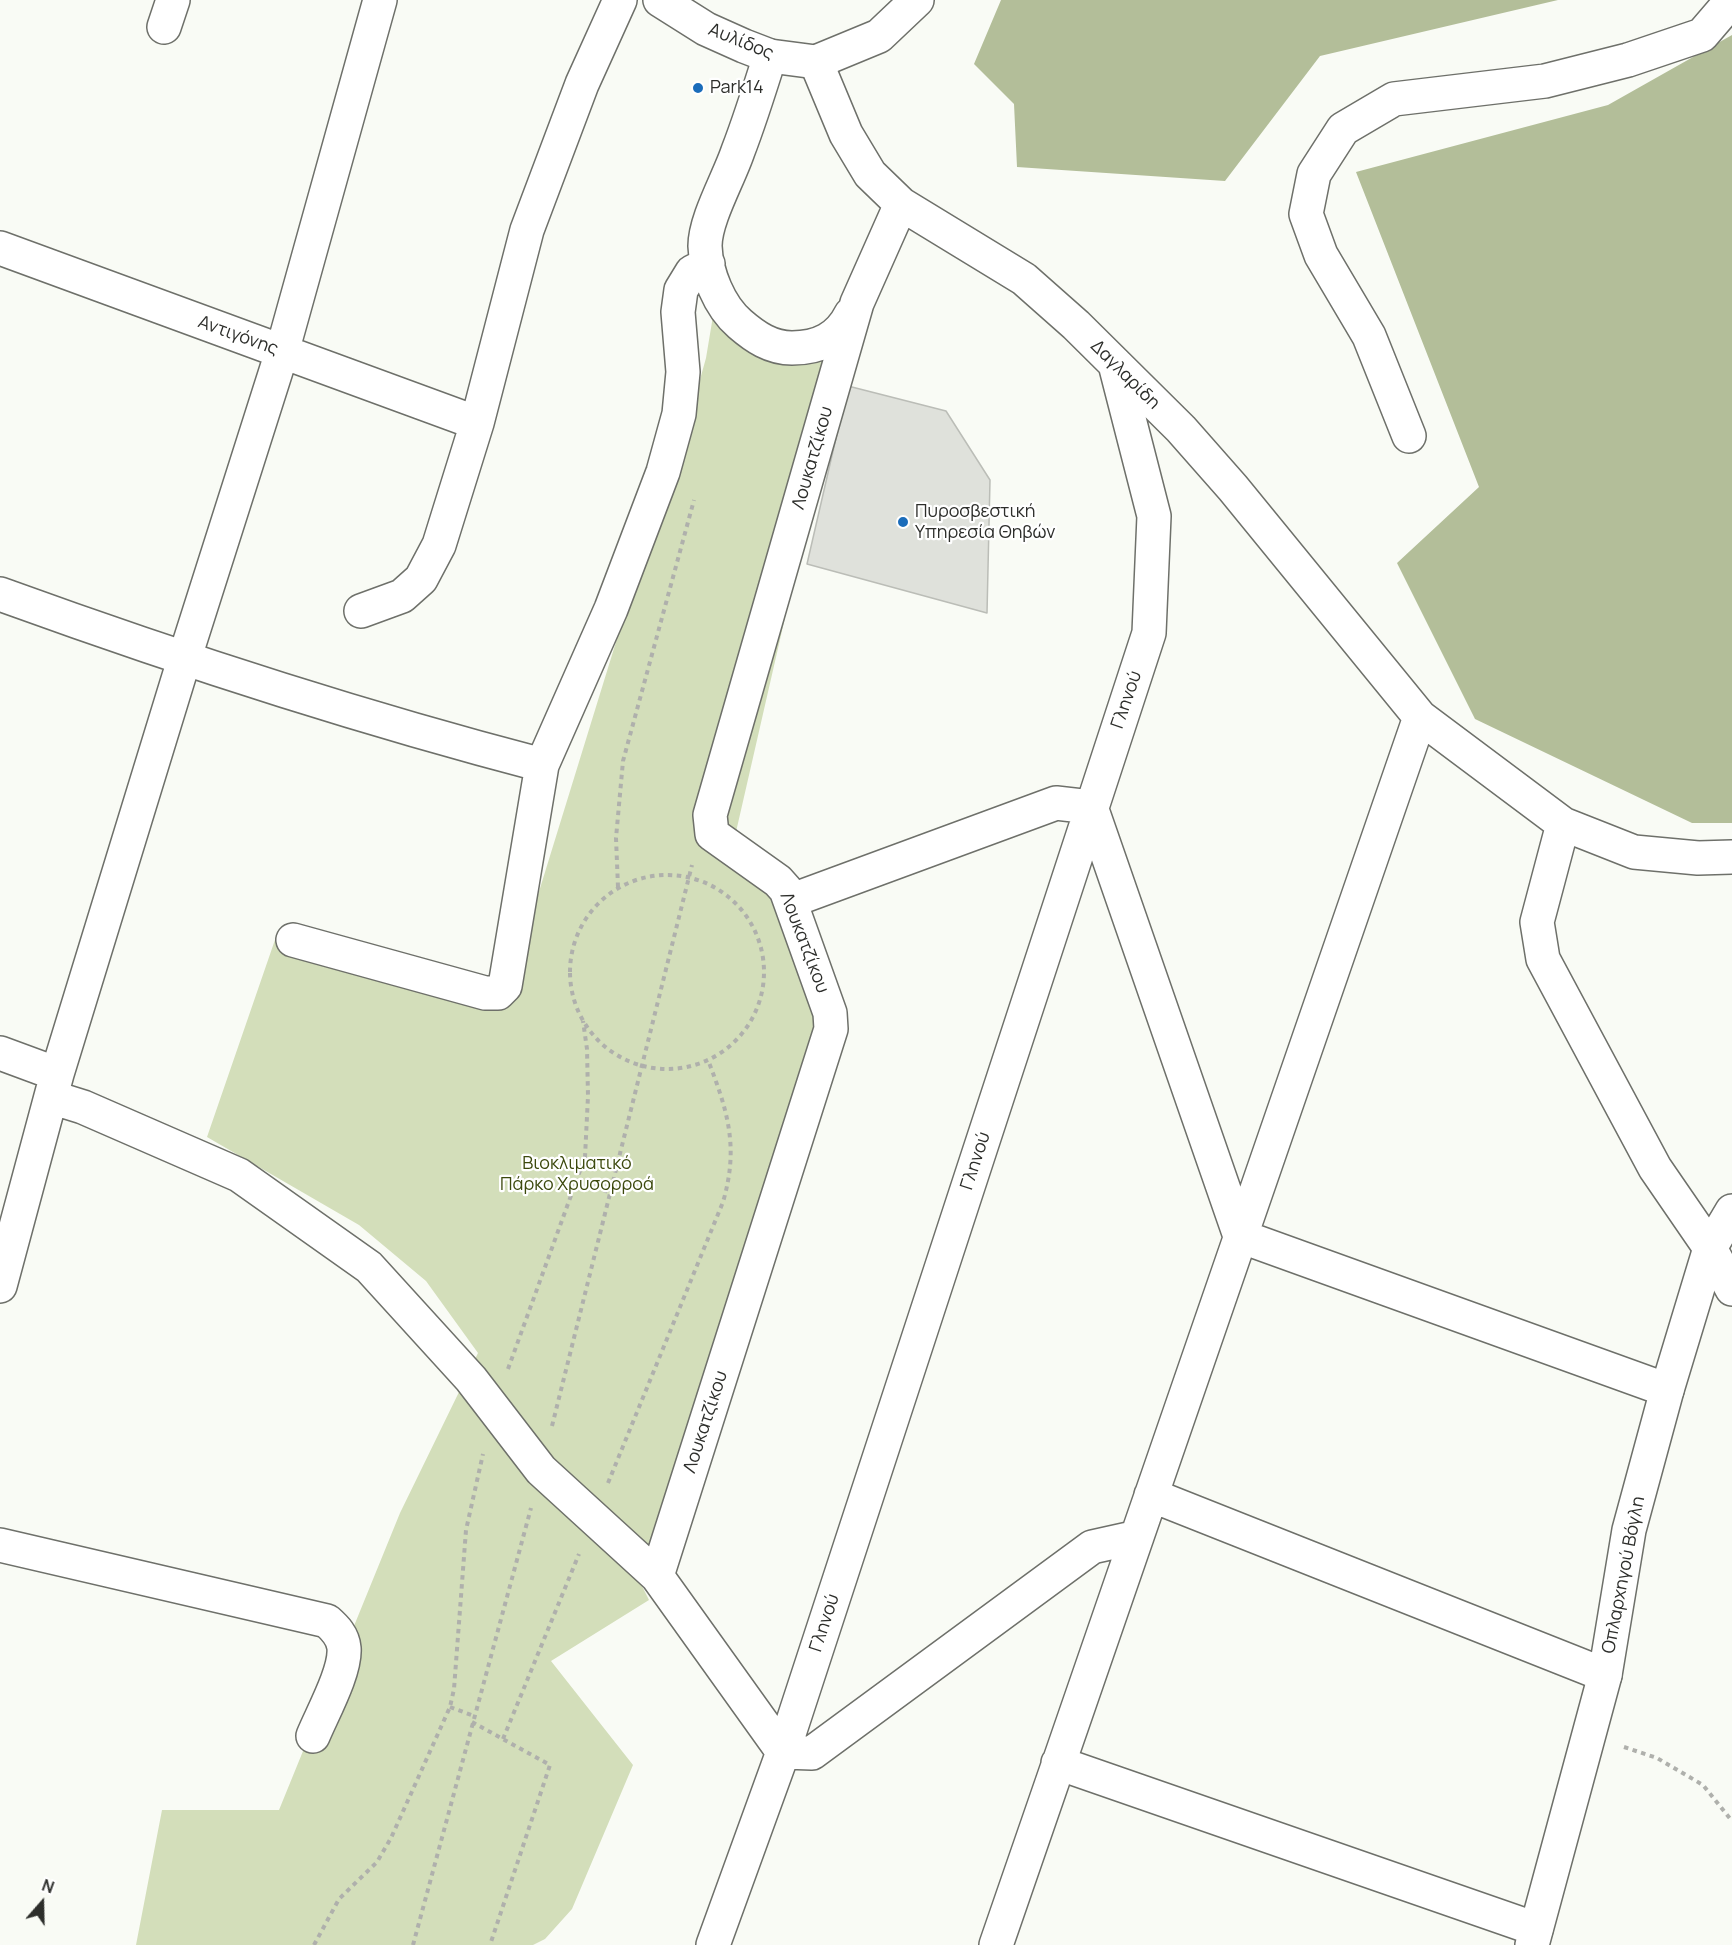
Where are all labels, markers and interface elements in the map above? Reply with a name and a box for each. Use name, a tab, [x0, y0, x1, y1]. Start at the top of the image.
street label: Αυλίδος	[705, 19, 777, 65]
place label: Park14	[710, 77, 763, 99]
marker: Park14	[691, 81, 705, 95]
street label: Αντιγόνης	[195, 312, 281, 360]
street label: Δαγλαρίδη	[1086, 336, 1164, 414]
street label: Λουκατζίκου	[788, 404, 838, 512]
place label: Πυροσβεστική Υπηρεσία Θηβών	[915, 501, 1055, 544]
marker: Πυροσβεστική Υπηρεσία Θηβών	[896, 515, 910, 529]
street label: Γληνού	[1107, 668, 1147, 732]
street label: Λουκατζίκου	[775, 890, 833, 996]
street label: Γληνού	[957, 1129, 995, 1193]
park label: Βιοκλιματικό Πάρκο Χρυσορροά	[500, 1153, 654, 1196]
street label: Λουκατζίκου	[679, 1368, 733, 1476]
street label: Οπλαρχηγού Βόγλη	[1598, 1495, 1650, 1655]
street label: Γληνού	[806, 1591, 844, 1655]
north arrow	[12, 1873, 72, 1933]
text: N	[39, 1874, 57, 1898]

